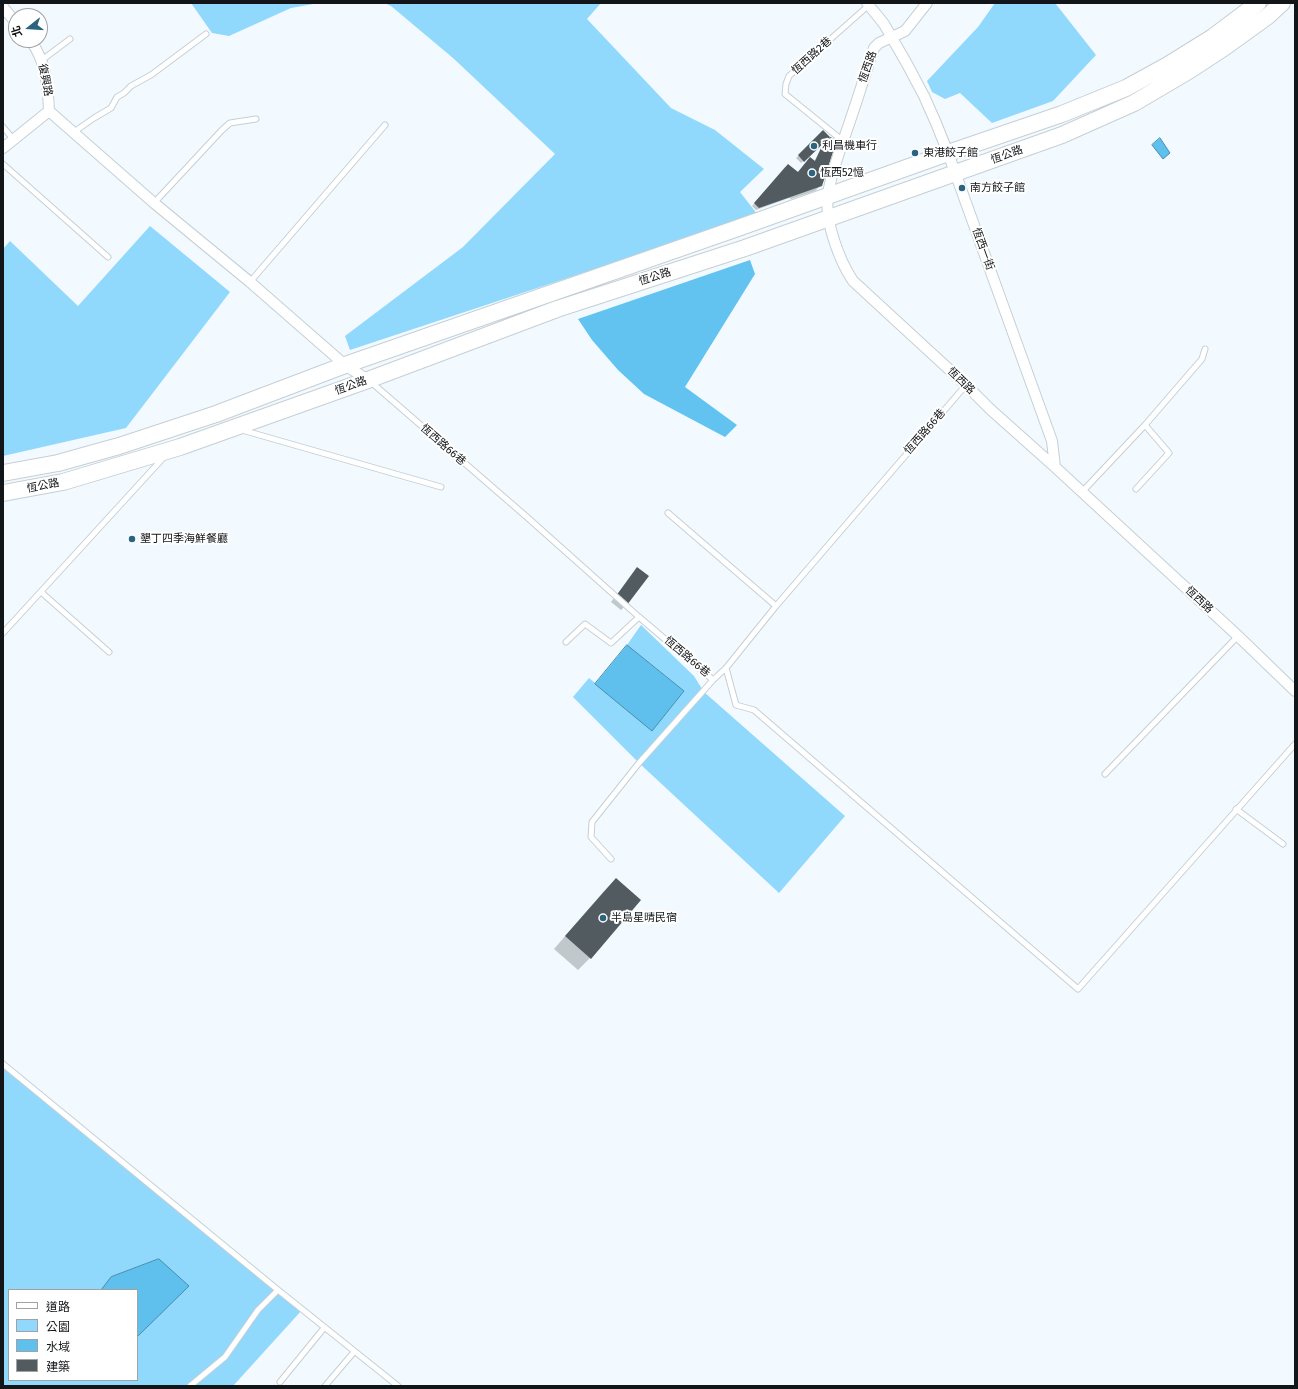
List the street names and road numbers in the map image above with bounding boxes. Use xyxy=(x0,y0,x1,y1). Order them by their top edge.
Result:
street label: 恆西路2巷 xyxy=(789,35,835,77)
street label: 恆西路 xyxy=(856,49,880,85)
street label: 復興路 xyxy=(35,63,55,97)
street label: 恆公路 xyxy=(989,143,1025,167)
street label: 恆西一街 xyxy=(969,226,997,272)
street label: 恆公路 xyxy=(637,266,673,288)
street label: 恆西路 xyxy=(945,365,977,397)
street label: 恆公路 xyxy=(333,374,369,398)
street label: 恆西路66巷 xyxy=(902,407,948,457)
street label: 恆西路66巷 xyxy=(418,422,468,468)
street label: 恆公路 xyxy=(26,476,60,496)
street label: 恆西路 xyxy=(1182,584,1216,616)
street label: 恆西路66巷 xyxy=(661,634,713,680)

